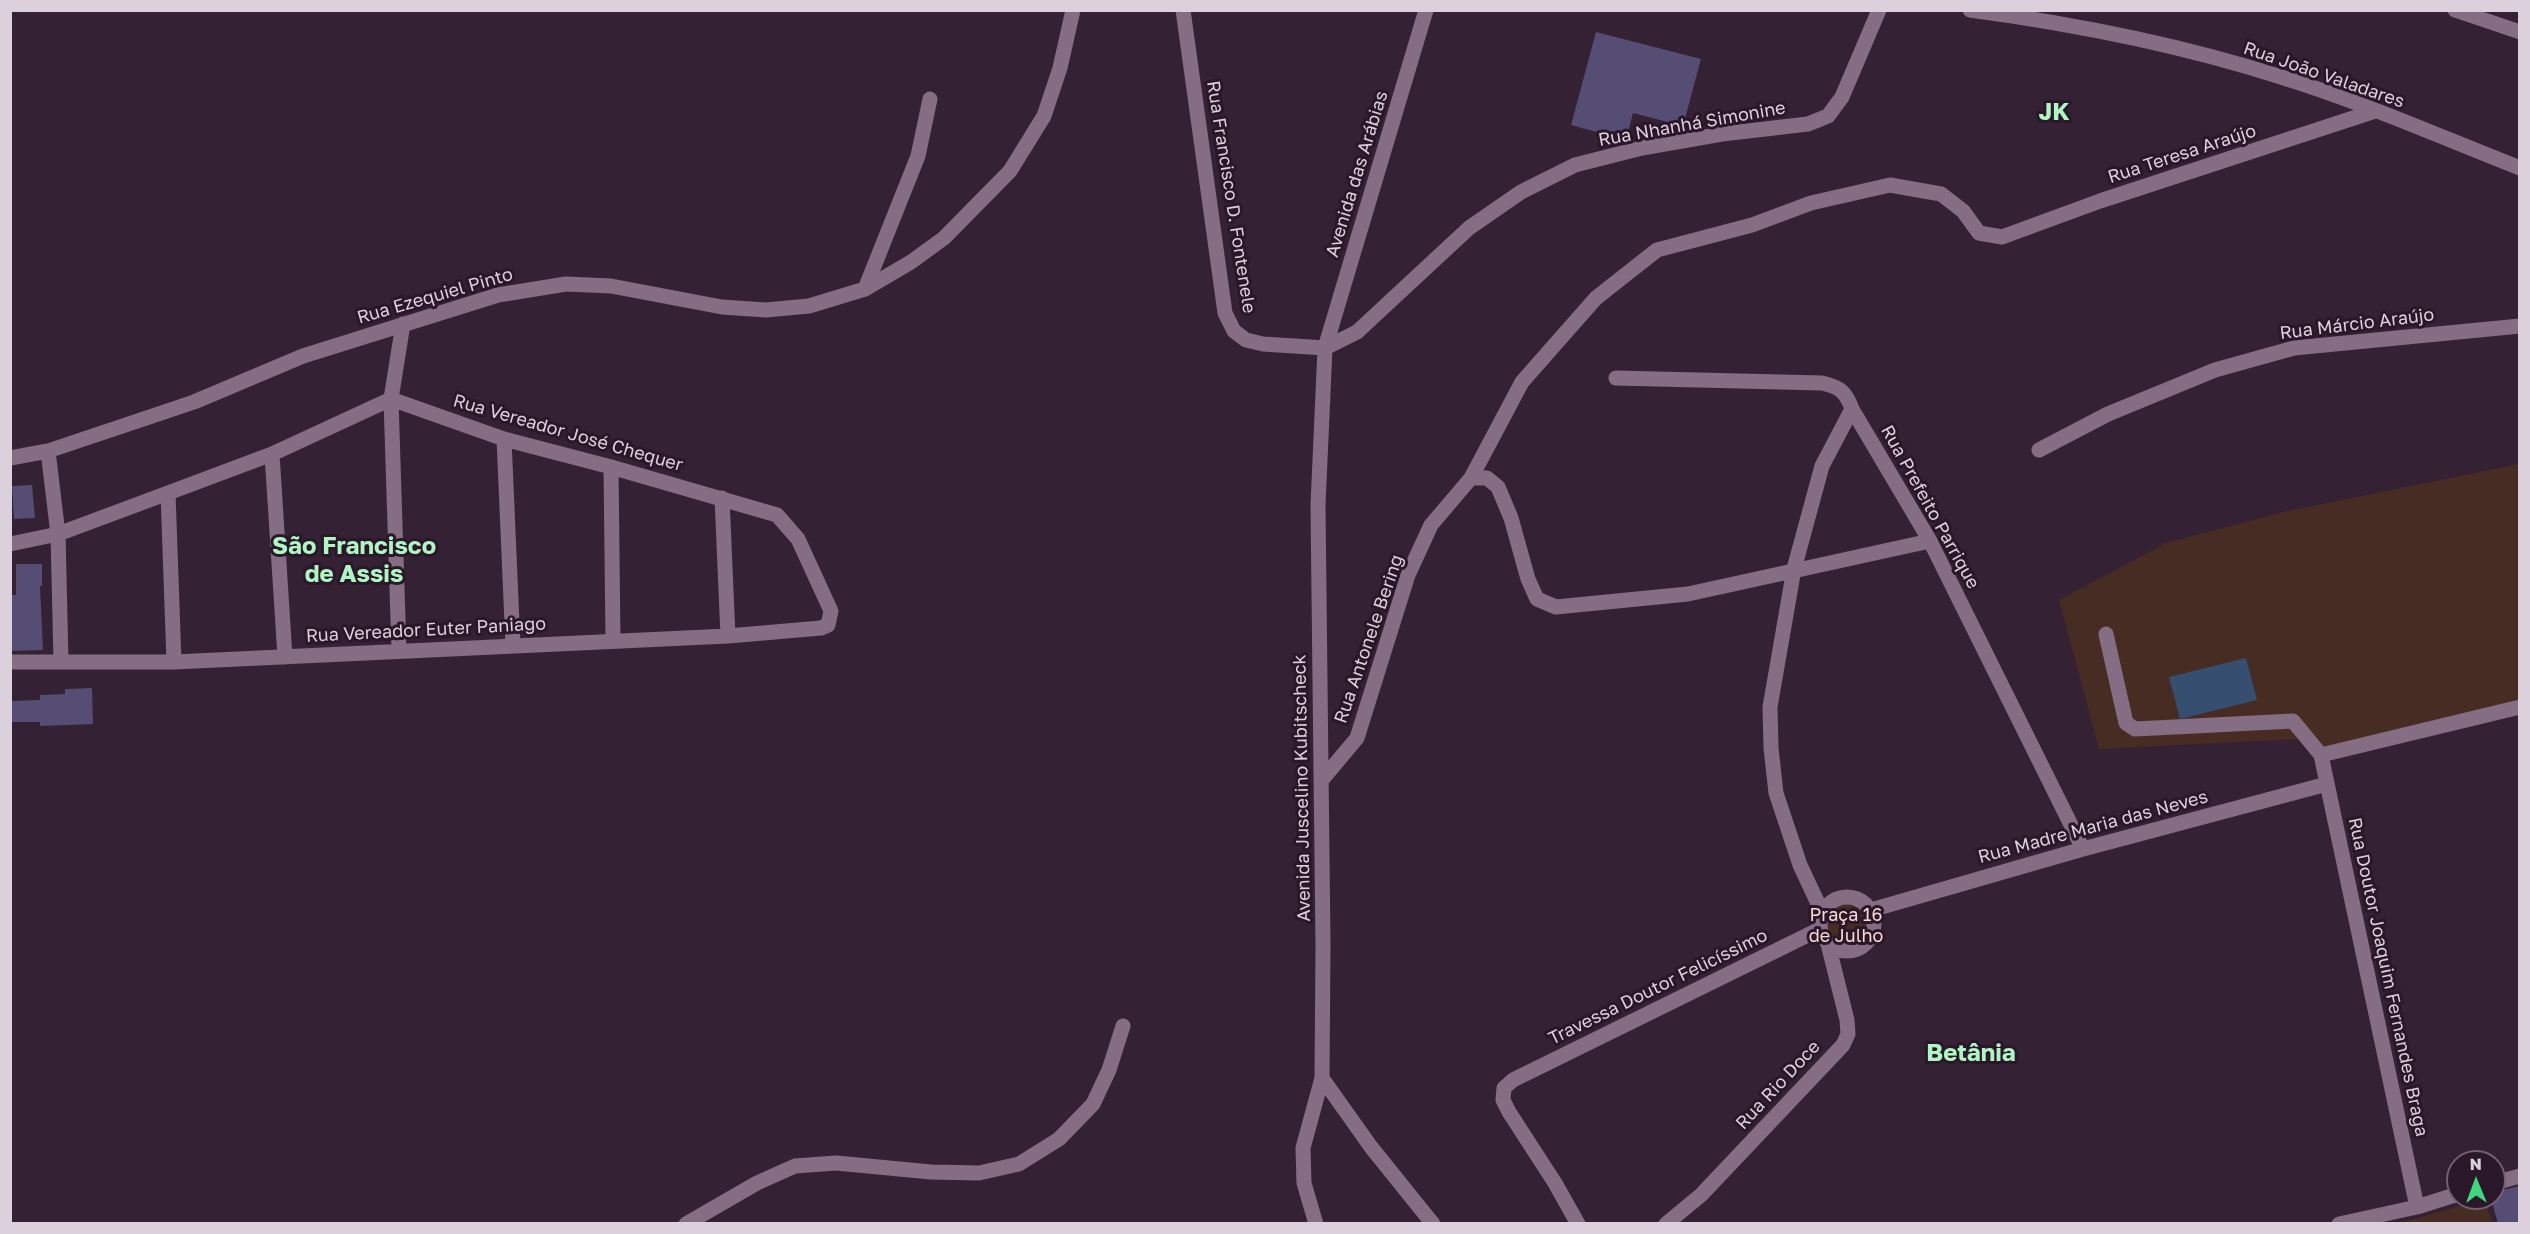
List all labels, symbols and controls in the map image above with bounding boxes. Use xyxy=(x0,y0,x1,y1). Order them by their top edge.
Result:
street label: Rua João Valadares xyxy=(2241,37,2407,113)
street label: Rua Francisco D. Fontenele xyxy=(1202,79,1260,315)
street label: Avenida das Arábias xyxy=(1321,88,1393,260)
street label: Rua Nhanhá Simonine xyxy=(1597,97,1787,151)
district label: JK xyxy=(2038,98,2070,126)
street label: Rua Teresa Araújo xyxy=(2105,120,2259,188)
street label: Rua Ezequiel Pinto xyxy=(355,263,515,329)
street label: Rua Márcio Araújo xyxy=(2279,304,2435,344)
street label: Rua Vereador José Chequer xyxy=(451,390,685,476)
street label: Rua Prefeito Parrique xyxy=(1876,422,1984,592)
district label: São Francisco de Assis xyxy=(272,532,436,588)
street label: Rua Antonele Bering xyxy=(1330,552,1408,726)
street label: Rua Vereador Euter Paniago xyxy=(305,613,547,647)
street label: Avenida Juscelino Kubitscheck xyxy=(1289,654,1315,922)
street label: Rua Madre Maria das Neves xyxy=(1976,786,2210,868)
street label: Rua Doutor Joaquim Fernandes Braga xyxy=(2344,816,2432,1138)
park label: Praça 16 de Julho xyxy=(1809,904,1883,946)
street label: Travessa Doutor Felicíssimo xyxy=(1545,925,1771,1049)
street label: Rua Rio Doce xyxy=(1731,1036,1825,1134)
district label: Betânia xyxy=(1926,1039,2016,1067)
north arrow xyxy=(2446,1150,2506,1210)
text: N xyxy=(2469,1154,2482,1174)

